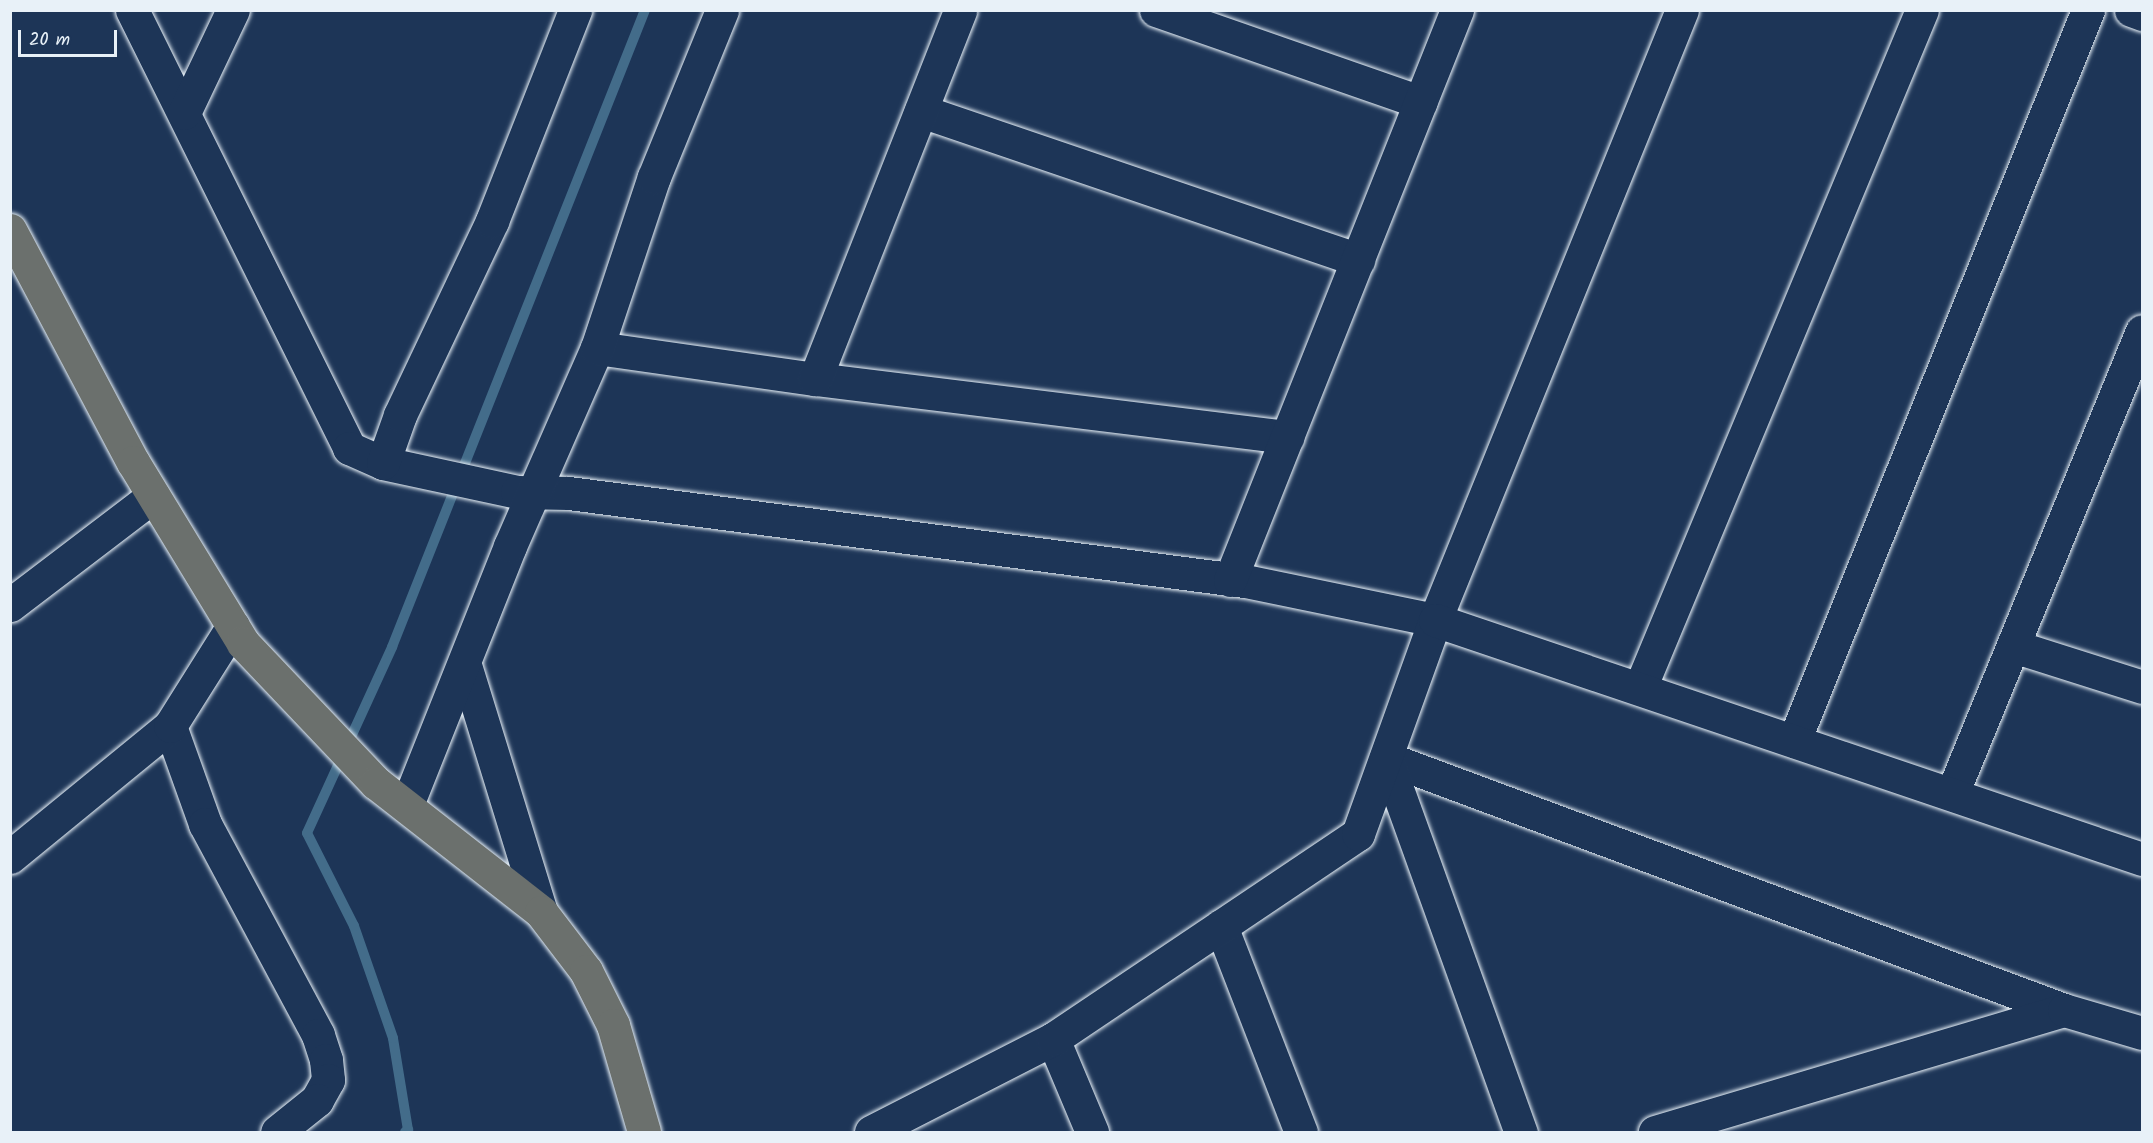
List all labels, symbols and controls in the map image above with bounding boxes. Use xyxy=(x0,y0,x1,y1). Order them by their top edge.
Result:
scale bar xyxy=(21,18,120,56)
text: 20 m xyxy=(29,26,70,55)

